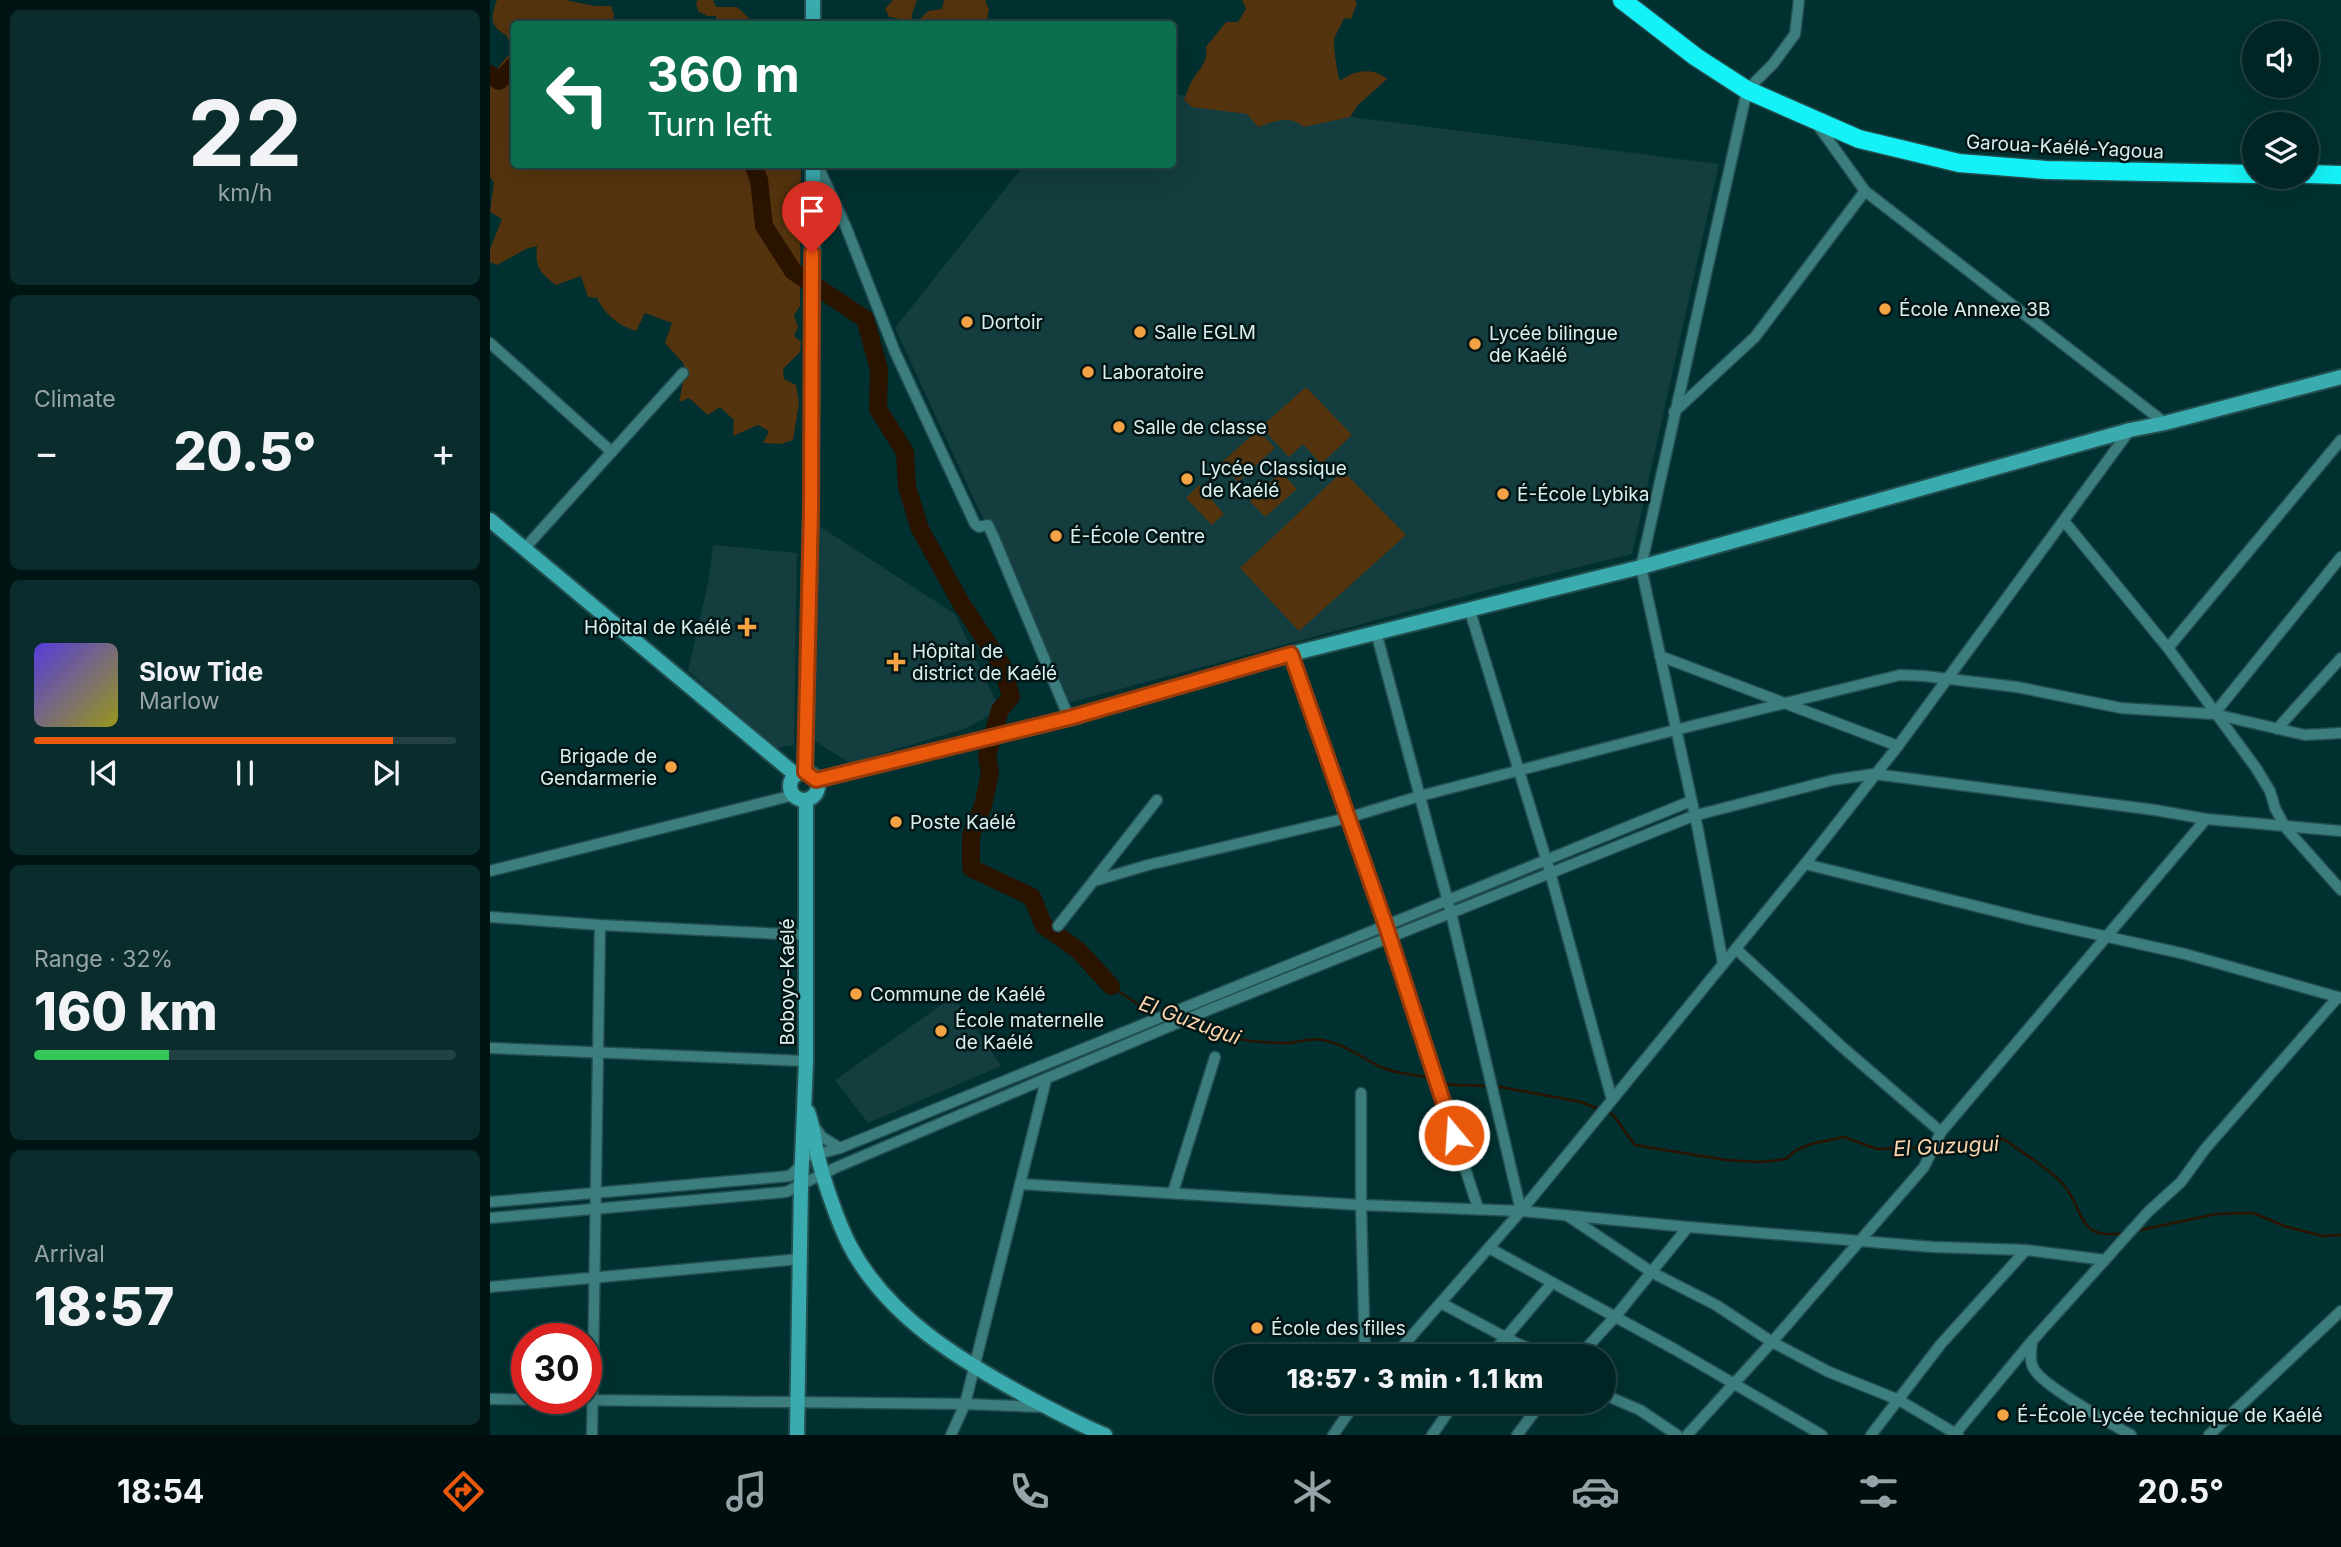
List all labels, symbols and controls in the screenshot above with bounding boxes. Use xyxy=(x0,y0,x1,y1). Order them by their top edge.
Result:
map controls xyxy=(2242,21,2319,189)
button: sound xyxy=(2242,21,2319,98)
text: 360 m xyxy=(647,45,800,104)
icon: left xyxy=(532,49,623,140)
text: 22 xyxy=(188,78,302,188)
text: Turn left xyxy=(647,105,772,144)
button: layers xyxy=(2242,112,2319,189)
street label: Garoua-Kaélé-Yagoua xyxy=(1965,130,2165,164)
text: km/h xyxy=(218,179,272,207)
pin xyxy=(782,181,842,253)
icon: arrive xyxy=(793,192,831,230)
place label: École Annexe 3B xyxy=(1899,297,2050,321)
marker: École Annexe 3B xyxy=(1877,301,1893,317)
place label: Dortoir xyxy=(981,311,1043,334)
marker: Dortoir xyxy=(959,314,975,330)
place label: Salle EGLM xyxy=(1154,321,1256,344)
place label: Lycée bilingue de Kaélé xyxy=(1489,322,1618,367)
marker: Salle EGLM xyxy=(1132,324,1148,340)
marker: Lycée bilingue de Kaélé xyxy=(1467,336,1483,352)
place label: Laboratoire xyxy=(1102,361,1204,384)
marker: Laboratoire xyxy=(1080,364,1096,380)
text: Climate xyxy=(34,385,116,413)
place label: Salle de classe xyxy=(1133,416,1267,439)
marker: Salle de classe xyxy=(1111,419,1127,435)
text: 20.5° xyxy=(173,420,317,483)
text: − xyxy=(34,429,59,475)
text: + xyxy=(431,429,456,475)
place label: Lycée Classique de Kaélé xyxy=(1201,457,1347,502)
marker: Lycée Classique de Kaélé xyxy=(1179,471,1195,487)
place label: É-École Lybika xyxy=(1517,482,1649,506)
marker: É-École Lybika xyxy=(1495,486,1511,502)
place label: É-École Centre xyxy=(1070,524,1205,548)
marker: É-École Centre xyxy=(1048,528,1064,544)
place label: Hôpital de Kaélé xyxy=(584,616,731,639)
marker: Hôpital de Kaélé xyxy=(737,617,757,637)
place label: Hôpital de district de Kaélé xyxy=(912,640,1057,685)
marker: Hôpital de district de Kaélé xyxy=(886,652,906,672)
text: Slow Tide xyxy=(139,656,263,687)
text: Marlow xyxy=(139,687,219,715)
place label: Brigade de Gendarmerie xyxy=(540,745,657,790)
icon: previous xyxy=(85,754,123,792)
icon: pause xyxy=(226,754,264,792)
icon: next xyxy=(367,754,405,792)
marker: Brigade de Gendarmerie xyxy=(663,759,679,775)
place label: Poste Kaélé xyxy=(910,811,1016,834)
marker: Poste Kaélé xyxy=(888,814,904,830)
street label: Boboyo-Kaélé xyxy=(776,918,799,1046)
text: Range · 32% xyxy=(34,945,173,973)
text: 160 km xyxy=(34,980,218,1043)
place label: Commune de Kaélé xyxy=(870,983,1046,1006)
marker: Commune de Kaélé xyxy=(848,986,864,1002)
water label: El Guzugui xyxy=(1136,990,1245,1050)
place label: École maternelle de Kaélé xyxy=(955,1008,1104,1054)
marker: École maternelle de Kaélé xyxy=(933,1023,949,1039)
position arrow xyxy=(1417,1098,1491,1172)
water label: El Guzugui xyxy=(1892,1131,2001,1161)
text: Arrival xyxy=(34,1240,105,1268)
text: 18:57 xyxy=(34,1275,174,1338)
place label: École des filles xyxy=(1271,1316,1406,1340)
marker: École des filles xyxy=(1249,1320,1265,1336)
speed limit sign: 30 xyxy=(511,1323,602,1414)
text: 18:57 · 3 min · 1.1 km xyxy=(1287,1363,1543,1394)
place label: É-École Lycée technique de Kaélé xyxy=(2017,1403,2323,1427)
marker: É-École Lycée technique de Kaélé xyxy=(1995,1407,2011,1423)
icon: directions xyxy=(439,1467,488,1516)
icon: music xyxy=(722,1467,771,1516)
icon: phone xyxy=(1005,1467,1054,1516)
icon: climate xyxy=(1288,1467,1337,1516)
icon: car xyxy=(1571,1467,1620,1516)
icon: filters xyxy=(1854,1467,1903,1516)
text: 18:54 xyxy=(117,1472,204,1511)
text: 20.5° xyxy=(2138,1472,2224,1511)

